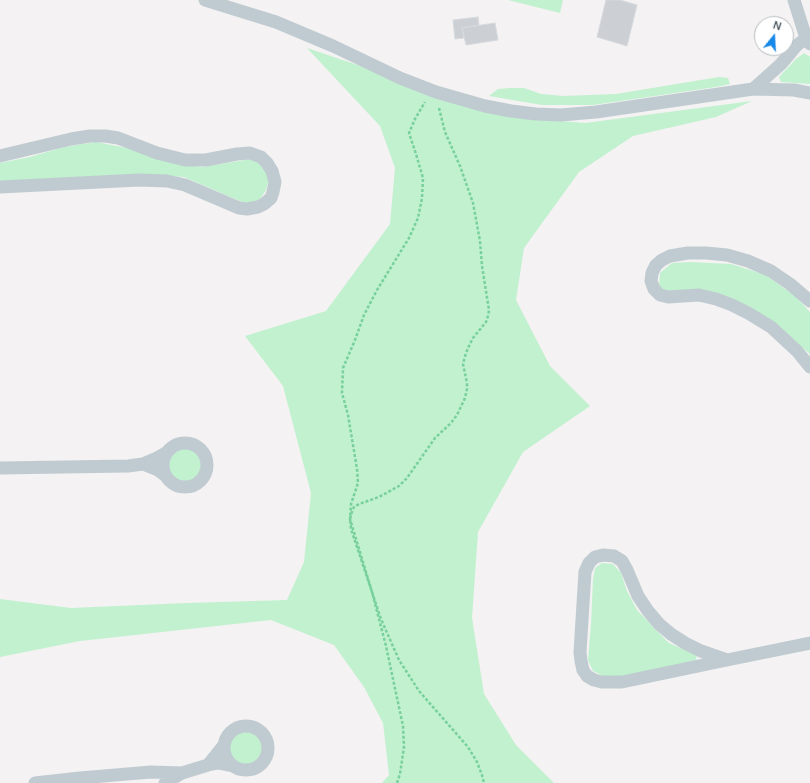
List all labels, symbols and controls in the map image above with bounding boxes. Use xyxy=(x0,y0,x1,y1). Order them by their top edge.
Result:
north arrow xyxy=(754,16,794,56)
text: N xyxy=(771,17,784,33)

